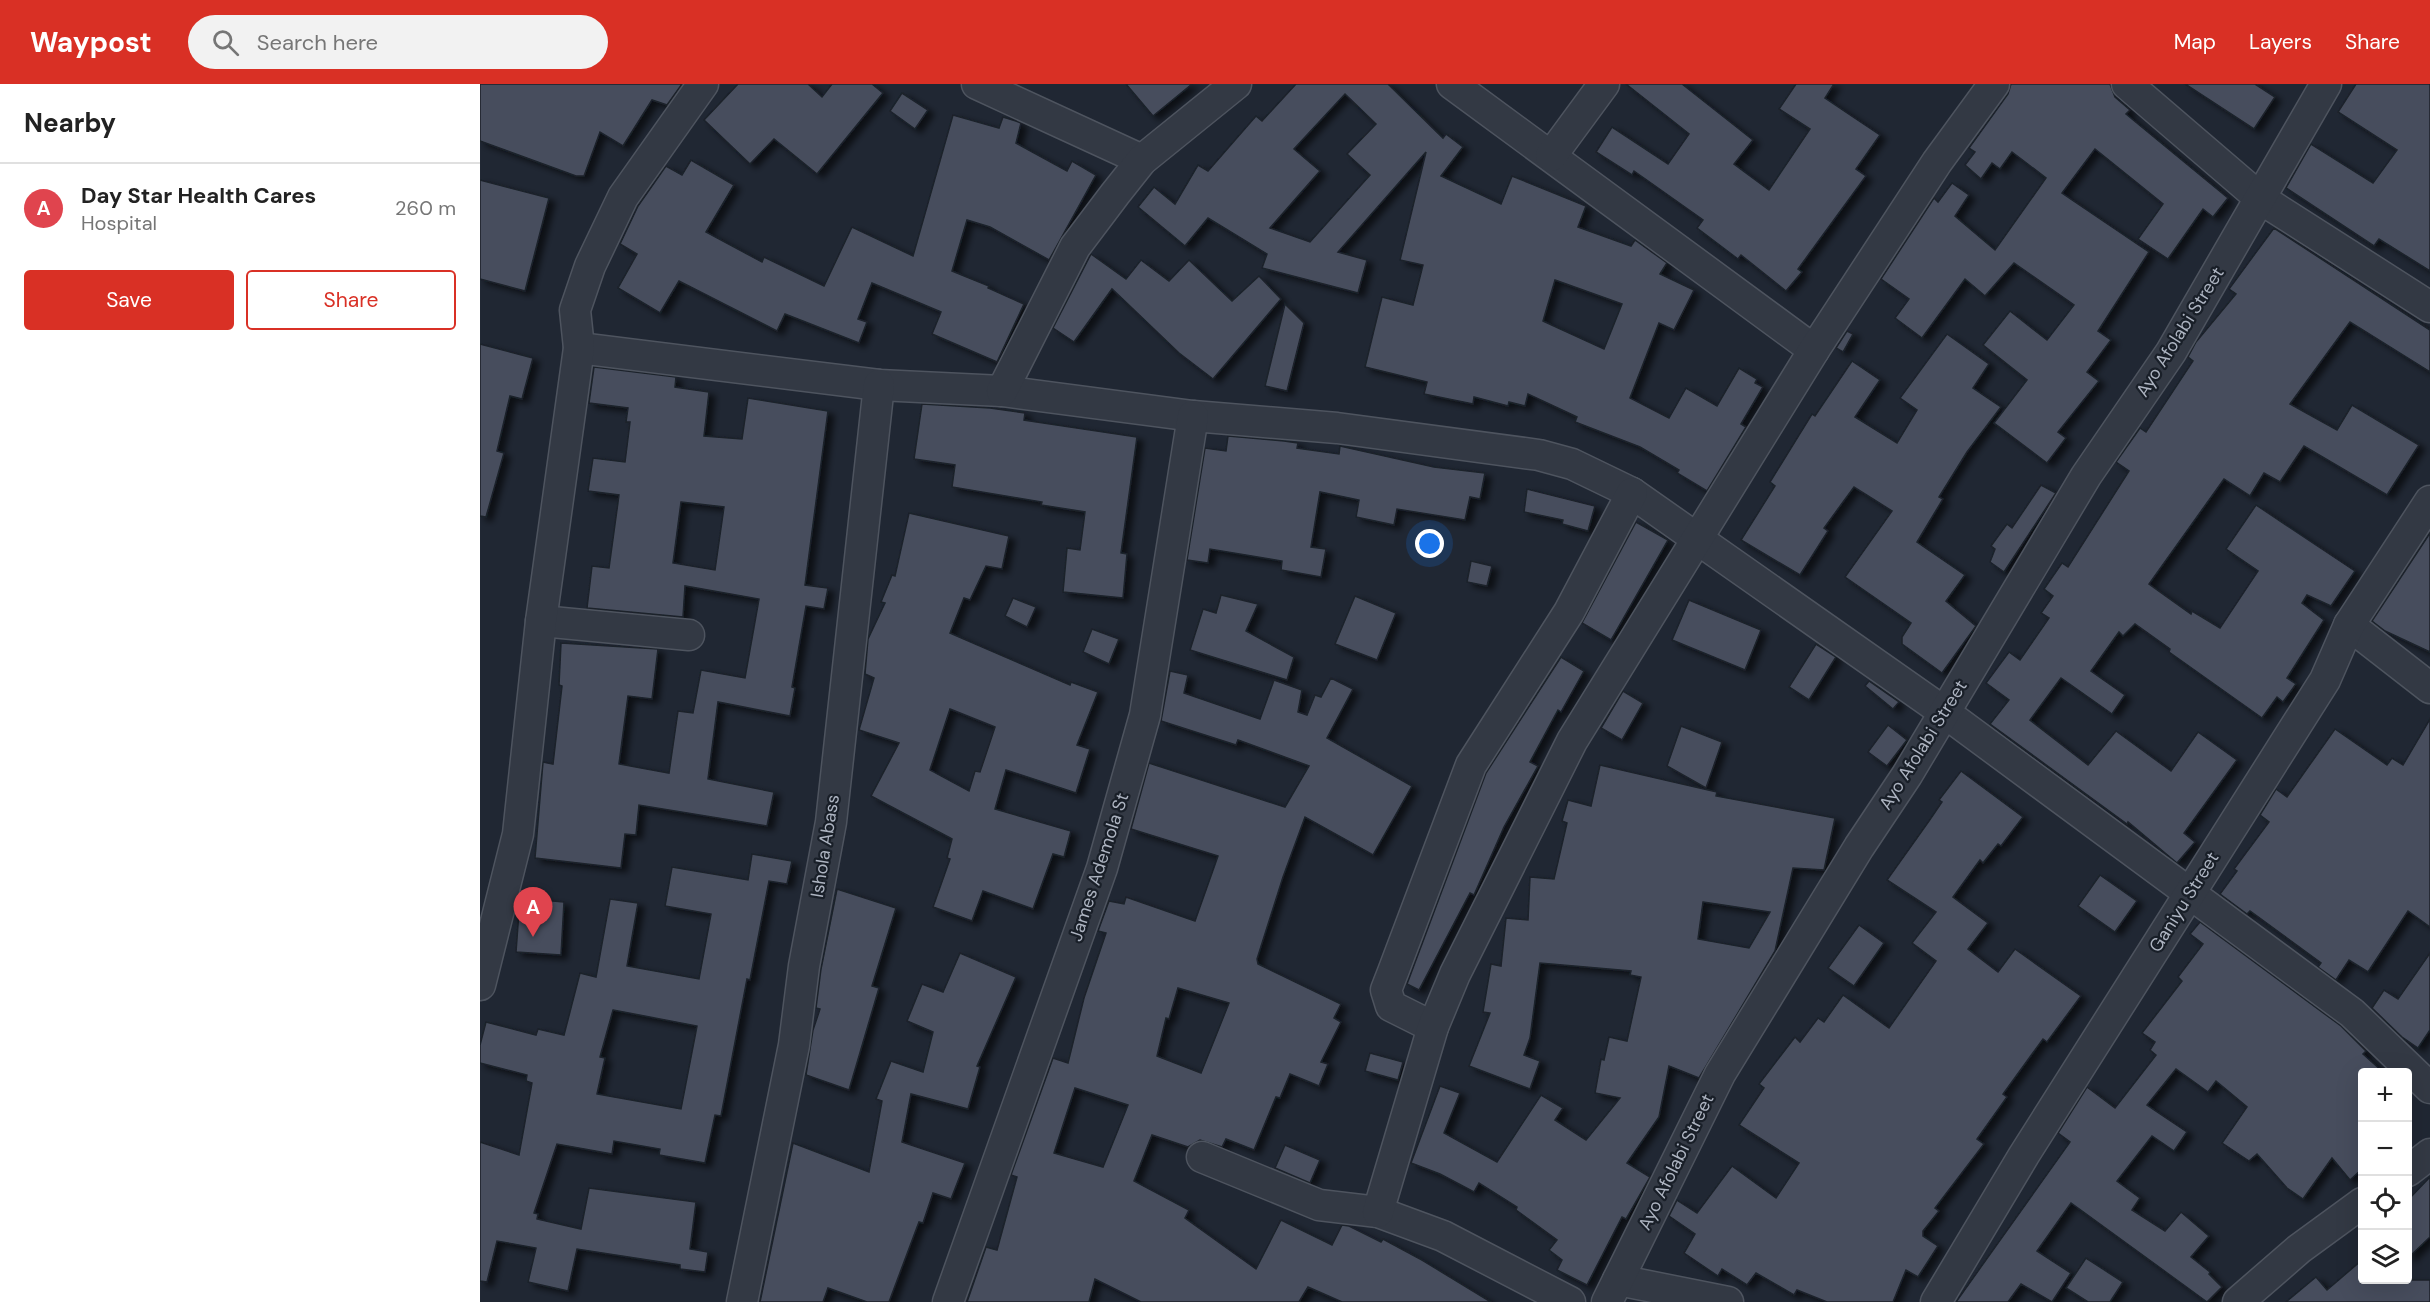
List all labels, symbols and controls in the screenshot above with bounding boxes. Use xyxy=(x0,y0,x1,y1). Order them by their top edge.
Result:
search box xyxy=(188,15,608,69)
text: Waypost xyxy=(30,24,152,61)
icon: search xyxy=(209,26,242,59)
text: Search here xyxy=(257,28,378,57)
text: Map xyxy=(2174,28,2216,56)
text: Layers xyxy=(2249,28,2312,56)
text: Share xyxy=(2345,28,2400,56)
text: Nearby xyxy=(24,106,116,140)
text: Day Star Health Cares xyxy=(81,181,316,210)
text: A xyxy=(36,195,51,221)
text: 260 m xyxy=(395,195,456,221)
text: Hospital xyxy=(81,210,157,236)
street label: Ayo Afolabi Street xyxy=(2130,263,2230,401)
button: Save xyxy=(24,270,234,330)
button: Share xyxy=(246,270,456,330)
your location xyxy=(1415,529,1444,558)
street label: Ayo Afolabi Street xyxy=(1873,676,1973,814)
street label: James Ademola St xyxy=(1064,790,1134,944)
street label: Ishola Abass xyxy=(805,793,845,899)
street label: Ganiyu Street xyxy=(2144,847,2224,957)
pin: A xyxy=(514,888,552,937)
map controls xyxy=(2358,1068,2412,1284)
button: + xyxy=(2358,1068,2412,1122)
street label: Ayo Afolabi Street xyxy=(1633,1090,1719,1234)
button: − xyxy=(2358,1122,2412,1176)
button: locate xyxy=(2358,1176,2412,1230)
button: layers xyxy=(2358,1230,2412,1284)

